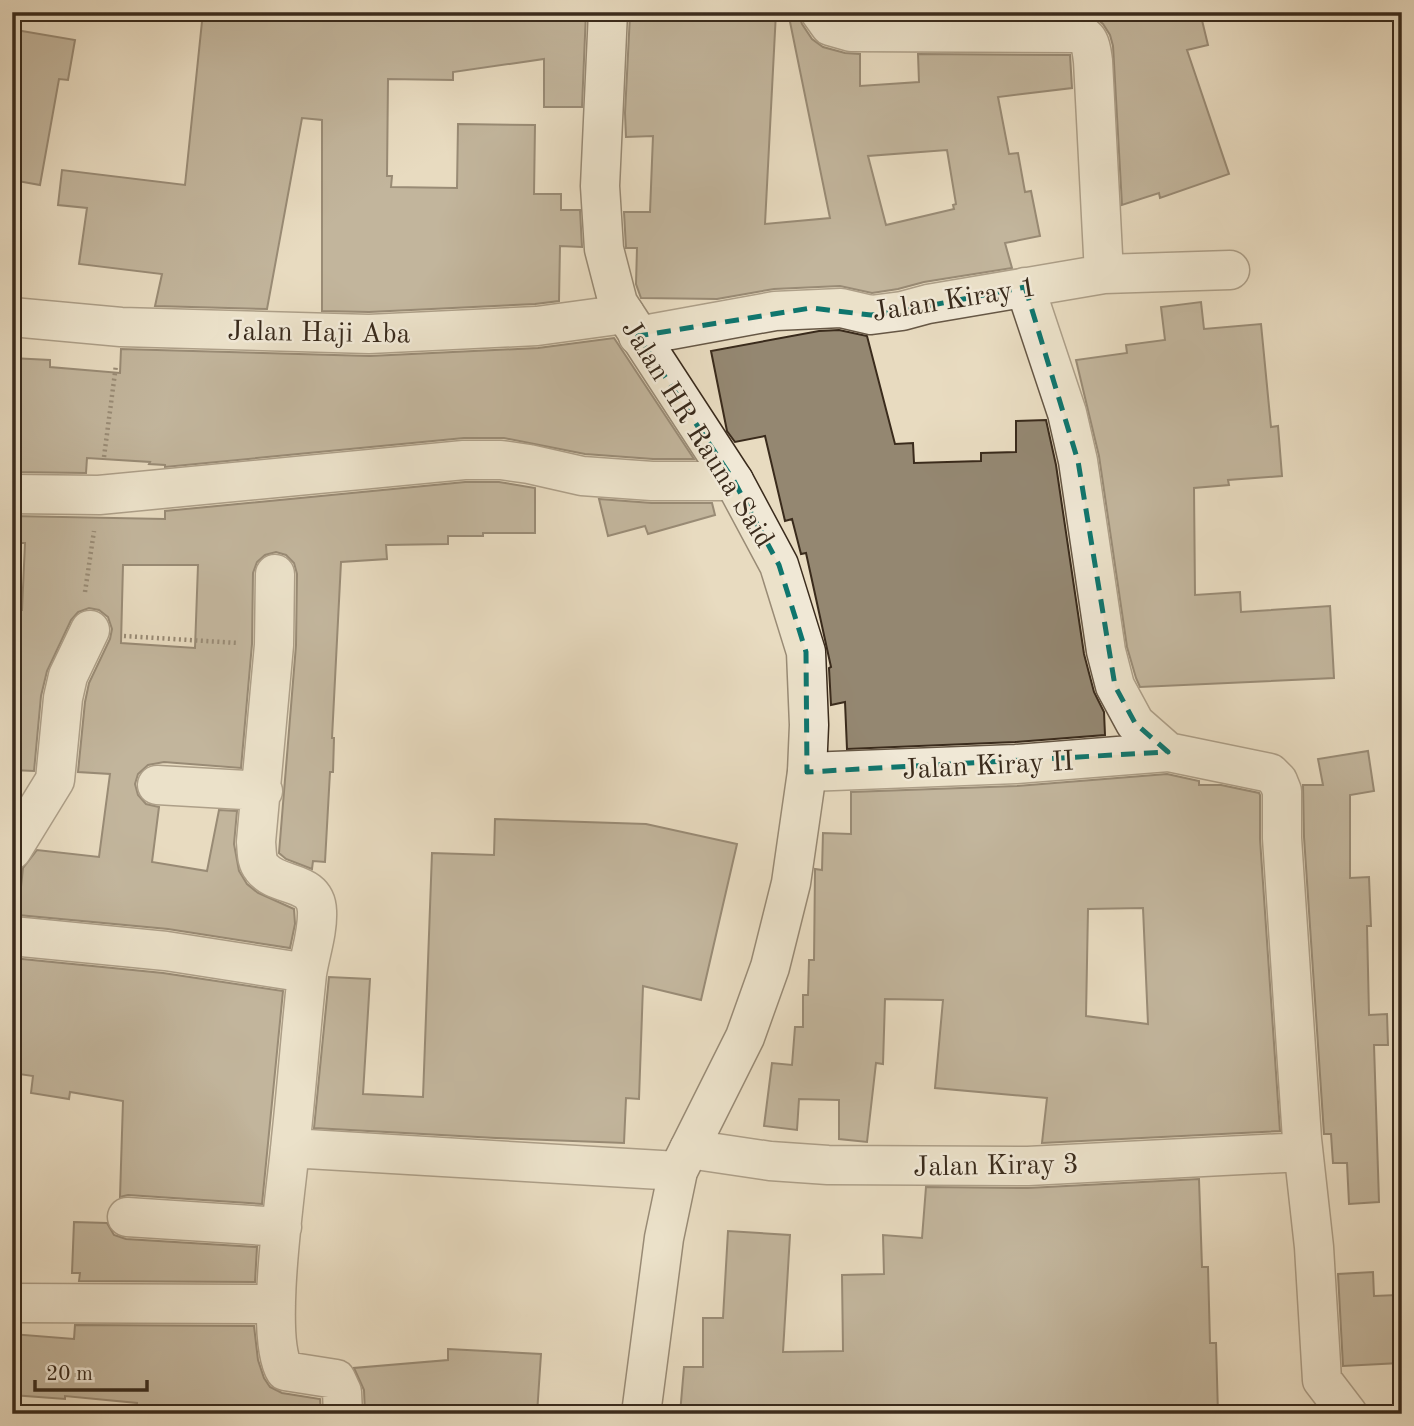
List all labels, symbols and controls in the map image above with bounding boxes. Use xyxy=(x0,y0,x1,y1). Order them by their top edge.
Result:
street label: Jalan Kiray 1 xyxy=(870,274,1039,328)
street label: Jalan HR Rauna Said xyxy=(615,316,778,553)
street label: Jalan Haji Aba xyxy=(227,318,411,350)
street label: Jalan Kiray II xyxy=(902,749,1075,785)
street label: Jalan Kiray 3 xyxy=(913,1152,1079,1182)
scale bar xyxy=(35,1349,147,1393)
text: 20 m xyxy=(46,1364,93,1385)

